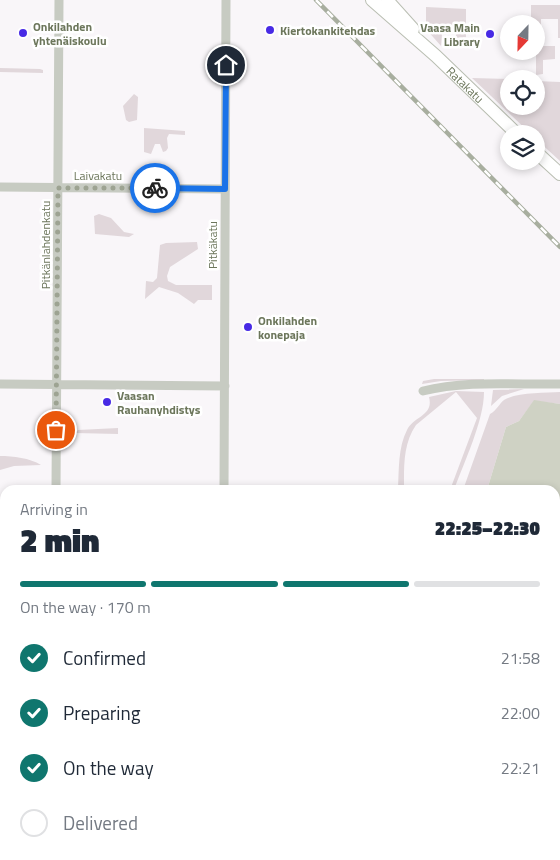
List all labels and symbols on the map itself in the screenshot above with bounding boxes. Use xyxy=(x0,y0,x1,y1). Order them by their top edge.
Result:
north arrow xyxy=(500,15,545,60)
place label: Onkilahden yhtenäiskoulu xyxy=(33,17,107,50)
place label: Vaasa Main Library xyxy=(420,18,480,51)
place label: Kiertokankitehdas xyxy=(280,21,376,40)
marker: Kiertokankitehdas xyxy=(264,24,276,36)
marker: Onkilahden yhtenäiskoulu xyxy=(17,27,29,39)
marker: Vaasa Main Library xyxy=(484,28,496,40)
pin xyxy=(205,44,247,86)
street label: Ratakatu xyxy=(442,62,489,107)
courier xyxy=(130,163,180,213)
street label: Laivakatu xyxy=(74,166,122,185)
street label: Pitkänlahdenkatu xyxy=(36,201,55,289)
street label: Pitkäkatu xyxy=(203,221,222,269)
place label: Onkilahden konepaja xyxy=(258,311,317,344)
marker: Onkilahden konepaja xyxy=(242,321,254,333)
place label: Vaasan Rauhanyhdistys xyxy=(117,386,201,419)
marker: Vaasan Rauhanyhdistys xyxy=(101,396,113,408)
pin xyxy=(35,409,77,451)

